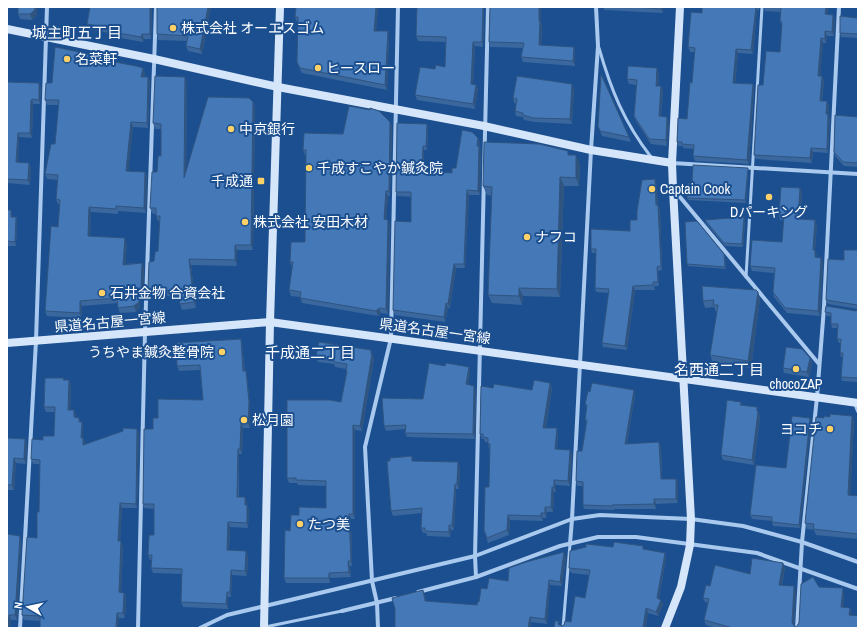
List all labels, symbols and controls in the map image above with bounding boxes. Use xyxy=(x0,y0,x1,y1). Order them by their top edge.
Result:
place label: 株式会社 オーエスゴム xyxy=(181,19,324,37)
district label: 城主町五丁目 xyxy=(32,22,122,43)
marker: 株式会社 オーエスゴム xyxy=(168,23,178,33)
place label: 名菜軒 xyxy=(75,50,117,68)
marker: 名菜軒 xyxy=(62,54,72,64)
place label: ヒースロー xyxy=(326,59,395,77)
marker: ヒースロー xyxy=(313,63,323,73)
place label: 中京銀行 xyxy=(239,120,295,138)
marker: 中京銀行 xyxy=(226,124,236,134)
place label: 千成すこやか鍼灸院 xyxy=(317,159,443,177)
marker: 千成すこやか鍼灸院 xyxy=(304,163,314,173)
place label: 千成通 xyxy=(211,172,253,190)
marker: 千成通 xyxy=(256,176,266,186)
place label: Captain Cook xyxy=(660,180,730,198)
marker: Captain Cook xyxy=(647,184,657,194)
marker: Dパーキング xyxy=(764,192,774,202)
place label: Dパーキング xyxy=(730,203,808,221)
place label: 株式会社 安田木材 xyxy=(253,213,368,231)
marker: 株式会社 安田木材 xyxy=(240,217,250,227)
place label: ナフコ xyxy=(535,228,577,246)
marker: ナフコ xyxy=(522,232,532,242)
place label: 石井金物 合資会社 xyxy=(110,284,225,302)
marker: 石井金物 合資会社 xyxy=(97,288,107,298)
street label: 県道名古屋一宮線 xyxy=(53,308,167,336)
street label: 県道名古屋一宮線 xyxy=(378,314,492,348)
district label: 千成通二丁目 xyxy=(265,342,355,363)
place label: うちやま鍼灸整骨院 xyxy=(88,343,214,361)
marker: うちやま鍼灸整骨院 xyxy=(217,347,227,357)
district label: 名西通二丁目 xyxy=(674,359,764,380)
marker: chocoZAP xyxy=(791,364,801,374)
place label: chocoZAP xyxy=(770,375,823,393)
place label: 松月園 xyxy=(252,411,294,429)
marker: 松月園 xyxy=(239,415,249,425)
place label: ヨコチ xyxy=(780,420,822,438)
marker: ヨコチ xyxy=(825,424,835,434)
place label: たつ美 xyxy=(308,515,350,533)
marker: たつ美 xyxy=(295,519,305,529)
north arrow xyxy=(8,587,48,627)
text: N xyxy=(11,601,26,610)

